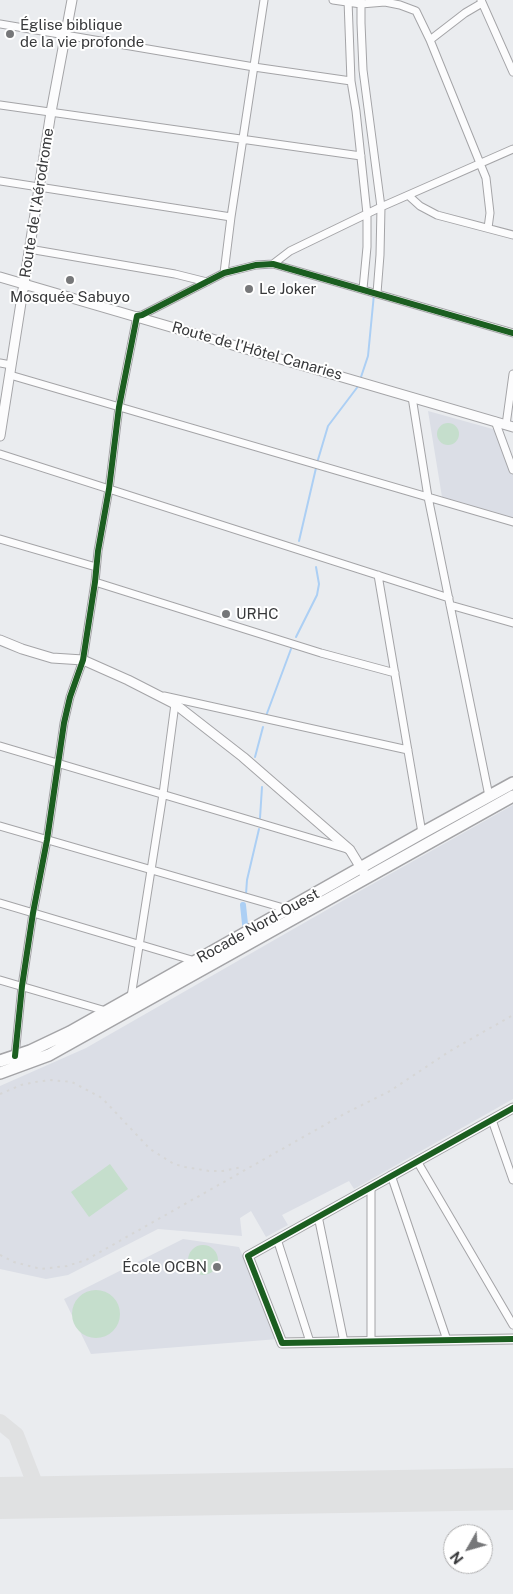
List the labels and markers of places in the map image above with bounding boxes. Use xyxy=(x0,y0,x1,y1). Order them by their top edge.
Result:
place label: Église biblique de la vie profonde xyxy=(20,16,144,51)
marker: Église biblique de la vie profonde xyxy=(4,28,16,40)
marker: Mosquée Sabuyo xyxy=(64,274,76,286)
place label: Le Joker xyxy=(259,280,316,298)
marker: Le Joker xyxy=(243,283,255,295)
place label: Mosquée Sabuyo xyxy=(10,288,130,306)
place label: URHC xyxy=(236,605,278,623)
marker: URHC xyxy=(220,608,232,620)
place label: École OCBN xyxy=(122,1258,207,1276)
marker: École OCBN xyxy=(211,1261,223,1273)

